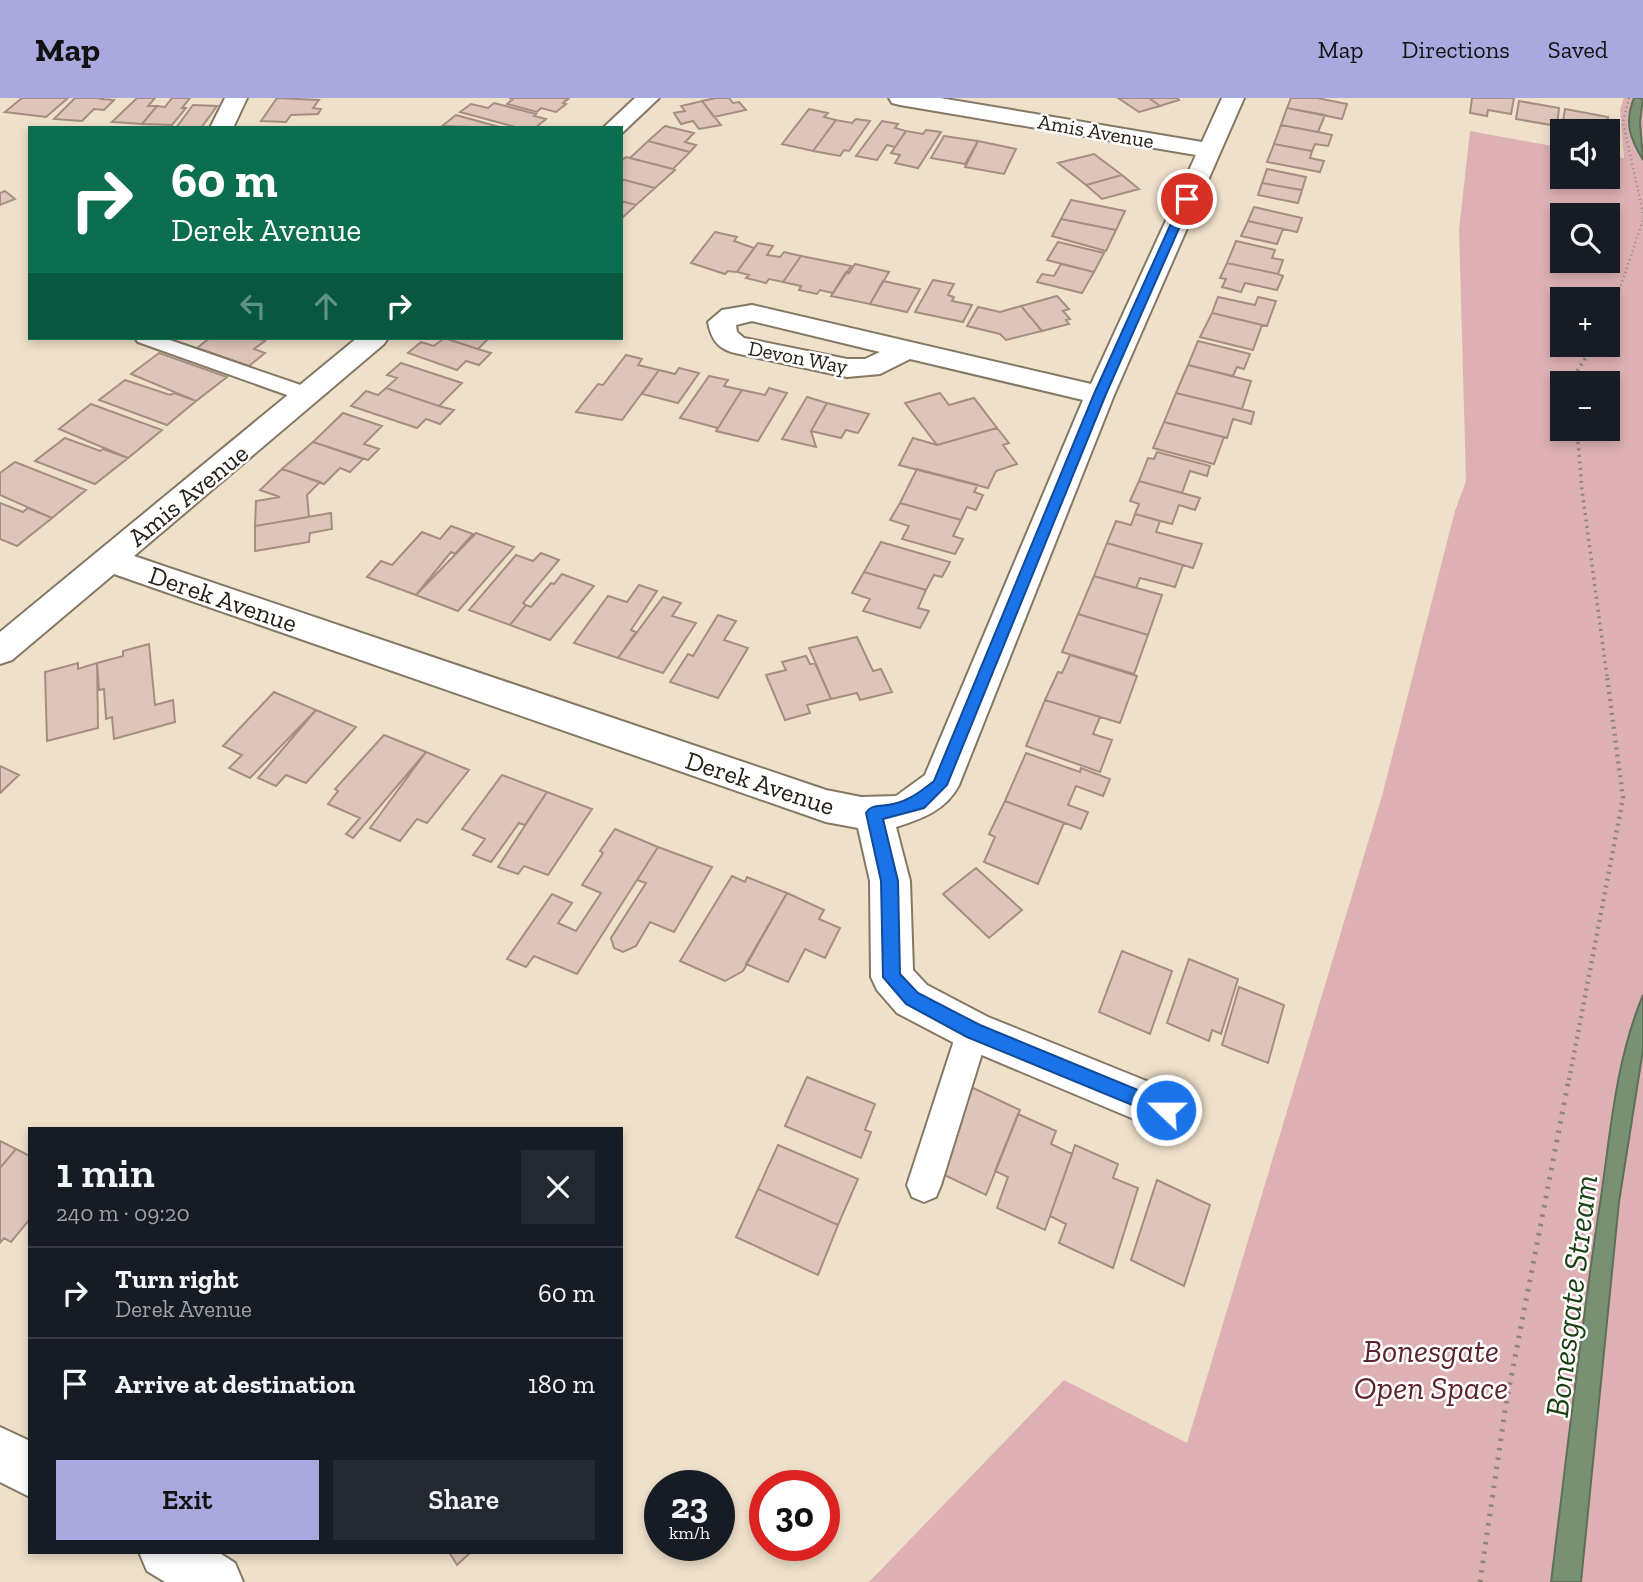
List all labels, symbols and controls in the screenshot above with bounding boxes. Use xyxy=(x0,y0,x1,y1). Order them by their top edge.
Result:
text: Map xyxy=(35,30,100,69)
text: Map xyxy=(1318,35,1364,64)
text: Directions xyxy=(1402,35,1510,64)
text: Saved xyxy=(1548,35,1608,64)
street label: Amis Avenue xyxy=(1036,108,1156,154)
map controls xyxy=(1550,119,1620,441)
button: sound xyxy=(1550,119,1620,189)
text: 60 m xyxy=(171,151,278,210)
icon: right xyxy=(56,154,147,245)
pin xyxy=(1157,169,1217,229)
icon: arrive xyxy=(1168,180,1206,218)
button: search xyxy=(1550,203,1620,273)
text: Derek Avenue xyxy=(171,211,361,249)
icon: left xyxy=(234,287,272,325)
icon: ahead xyxy=(307,287,345,325)
icon: right xyxy=(380,287,418,325)
button: + xyxy=(1550,287,1620,357)
street label: Devon Way xyxy=(746,335,850,379)
button: − xyxy=(1550,371,1620,441)
street label: Amis Avenue xyxy=(121,437,255,553)
street label: Derek Avenue xyxy=(145,559,301,639)
street label: Derek Avenue xyxy=(681,744,839,822)
position arrow xyxy=(1129,1073,1203,1147)
text: 1 min xyxy=(56,1147,155,1198)
button: close xyxy=(521,1150,595,1224)
water label: Bonesgate Stream xyxy=(1537,1172,1605,1420)
text: 240 m · 09:20 xyxy=(56,1199,190,1227)
text: Turn right xyxy=(115,1263,238,1295)
icon: right xyxy=(56,1274,94,1312)
text: 60 m xyxy=(538,1277,595,1309)
text: Derek Avenue xyxy=(115,1295,252,1323)
park label: Bonesgate Open Space xyxy=(1354,1332,1508,1407)
icon: arrive xyxy=(56,1365,94,1403)
text: Arrive at destination xyxy=(115,1368,355,1400)
text: 180 m xyxy=(528,1368,595,1400)
button: Exit xyxy=(56,1460,319,1540)
button: Share xyxy=(333,1460,595,1540)
speed limit sign: 30 xyxy=(749,1470,840,1561)
text: 23 xyxy=(671,1485,708,1527)
text: km/h xyxy=(669,1522,710,1544)

